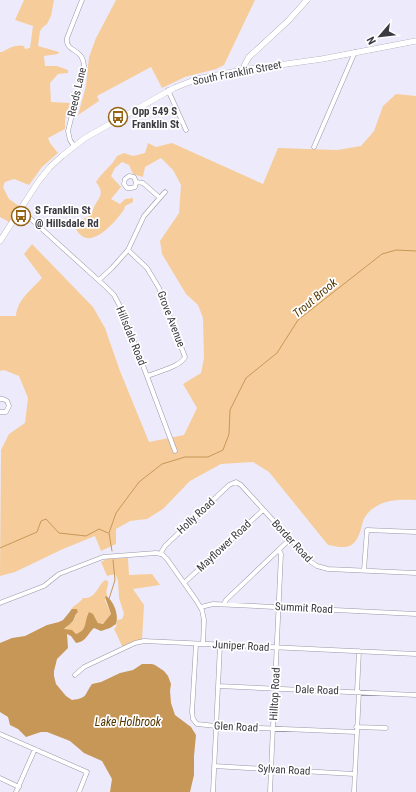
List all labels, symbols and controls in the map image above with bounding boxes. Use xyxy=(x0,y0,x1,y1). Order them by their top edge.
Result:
north arrow xyxy=(360,16,400,56)
text: N xyxy=(364,34,379,46)
street label: South Franklin Street xyxy=(192,58,282,88)
street label: Reeds Lane xyxy=(65,66,89,118)
place label: Opp 549 S Franklin St xyxy=(132,105,180,131)
bus stop icon: Opp 549 S Franklin St xyxy=(107,106,129,128)
place label: S Franklin St @ Hillsdale Rd xyxy=(35,204,99,230)
bus stop icon: S Franklin St @ Hillsdale Rd xyxy=(10,205,32,227)
water label: Trout Brook xyxy=(290,275,341,321)
street label: Grove Avenue xyxy=(154,289,188,349)
street label: Hillsdale Road xyxy=(113,305,149,367)
street label: Holly Road xyxy=(175,495,217,537)
street label: Border Road xyxy=(269,517,315,565)
street label: Mayflower Road xyxy=(194,518,254,574)
street label: Summit Road xyxy=(275,600,333,616)
street label: Juniper Road xyxy=(212,638,270,654)
street label: Hilltop Road xyxy=(267,667,283,721)
street label: Dale Road xyxy=(295,683,339,697)
water label: Lake Holbrook xyxy=(95,715,162,729)
street label: Glen Road xyxy=(214,719,258,735)
street label: Sylvan Road xyxy=(257,762,311,778)

